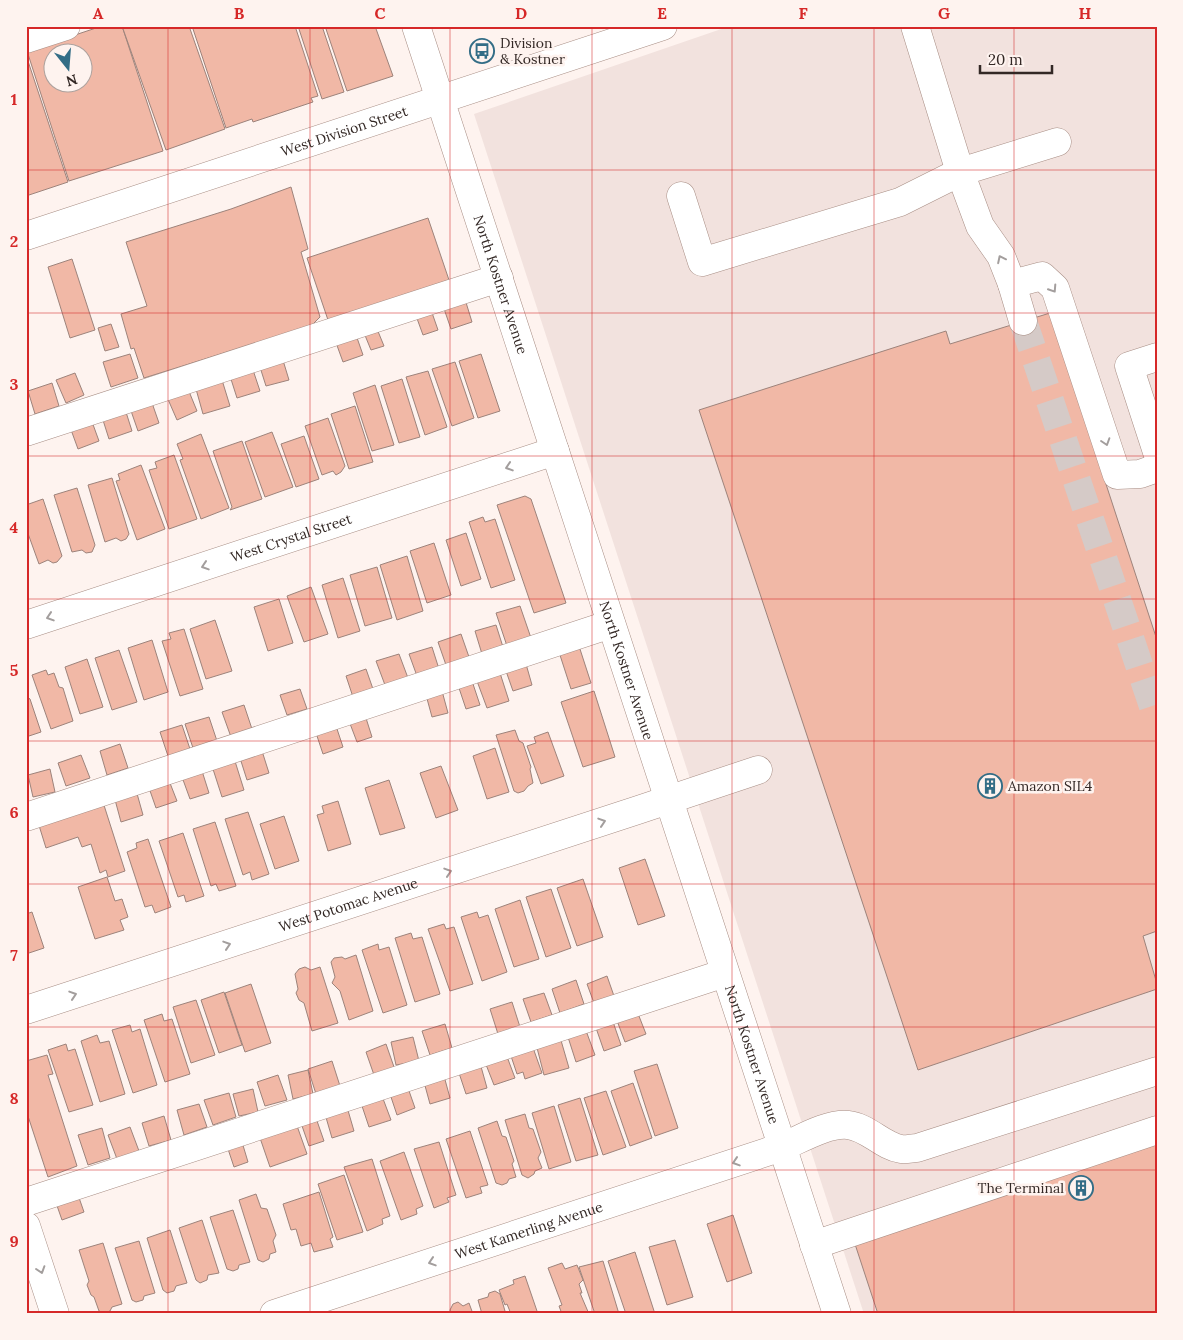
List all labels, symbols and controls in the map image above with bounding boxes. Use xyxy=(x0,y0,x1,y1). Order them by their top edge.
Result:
text: A xyxy=(93,3,104,23)
text: B xyxy=(234,3,245,23)
text: C xyxy=(374,3,386,23)
text: D xyxy=(515,3,527,23)
text: E xyxy=(657,3,667,23)
text: F xyxy=(798,3,808,23)
text: G xyxy=(938,3,950,23)
text: H xyxy=(1079,3,1092,23)
place label: Division & Kostner xyxy=(500,34,565,68)
bus stop icon: Division & Kostner xyxy=(469,38,495,64)
north arrow xyxy=(42,42,92,92)
scale bar xyxy=(980,42,1053,74)
text: 20 m xyxy=(988,50,1023,69)
text: N xyxy=(64,70,80,91)
text: 1 xyxy=(11,89,17,109)
street label: West Division Street xyxy=(278,102,410,160)
street label: North Kostner Avenue xyxy=(469,213,532,357)
text: 2 xyxy=(10,231,18,251)
one-way arrow xyxy=(997,255,1007,264)
one-way arrow xyxy=(1047,283,1056,293)
text: 3 xyxy=(10,374,19,394)
one-way arrow xyxy=(1101,437,1111,446)
one-way arrow xyxy=(505,461,514,471)
street label: West Crystal Street xyxy=(228,509,354,566)
text: 4 xyxy=(10,517,19,537)
one-way arrow xyxy=(201,560,209,570)
street label: North Kostner Avenue xyxy=(596,599,658,743)
one-way arrow xyxy=(47,611,55,621)
text: 5 xyxy=(10,660,19,680)
building icon: Amazon SIL4 xyxy=(977,773,1003,799)
place label: Amazon SIL4 xyxy=(1007,777,1093,795)
text: 6 xyxy=(9,802,19,822)
one-way arrow xyxy=(598,818,606,828)
one-way arrow xyxy=(443,868,452,878)
street label: West Potomac Avenue xyxy=(276,873,420,936)
one-way arrow xyxy=(222,940,231,950)
text: 7 xyxy=(10,945,18,965)
street label: North Kostner Avenue xyxy=(721,983,783,1127)
one-way arrow xyxy=(68,991,76,1001)
text: 8 xyxy=(9,1088,19,1108)
one-way arrow xyxy=(732,1157,741,1167)
building icon: The Terminal xyxy=(1068,1175,1094,1201)
place label: The Terminal xyxy=(977,1179,1064,1197)
street label: West Kamerling Avenue xyxy=(452,1197,605,1263)
text: 9 xyxy=(9,1231,19,1251)
one-way arrow xyxy=(428,1256,436,1266)
one-way arrow xyxy=(35,1265,45,1274)

